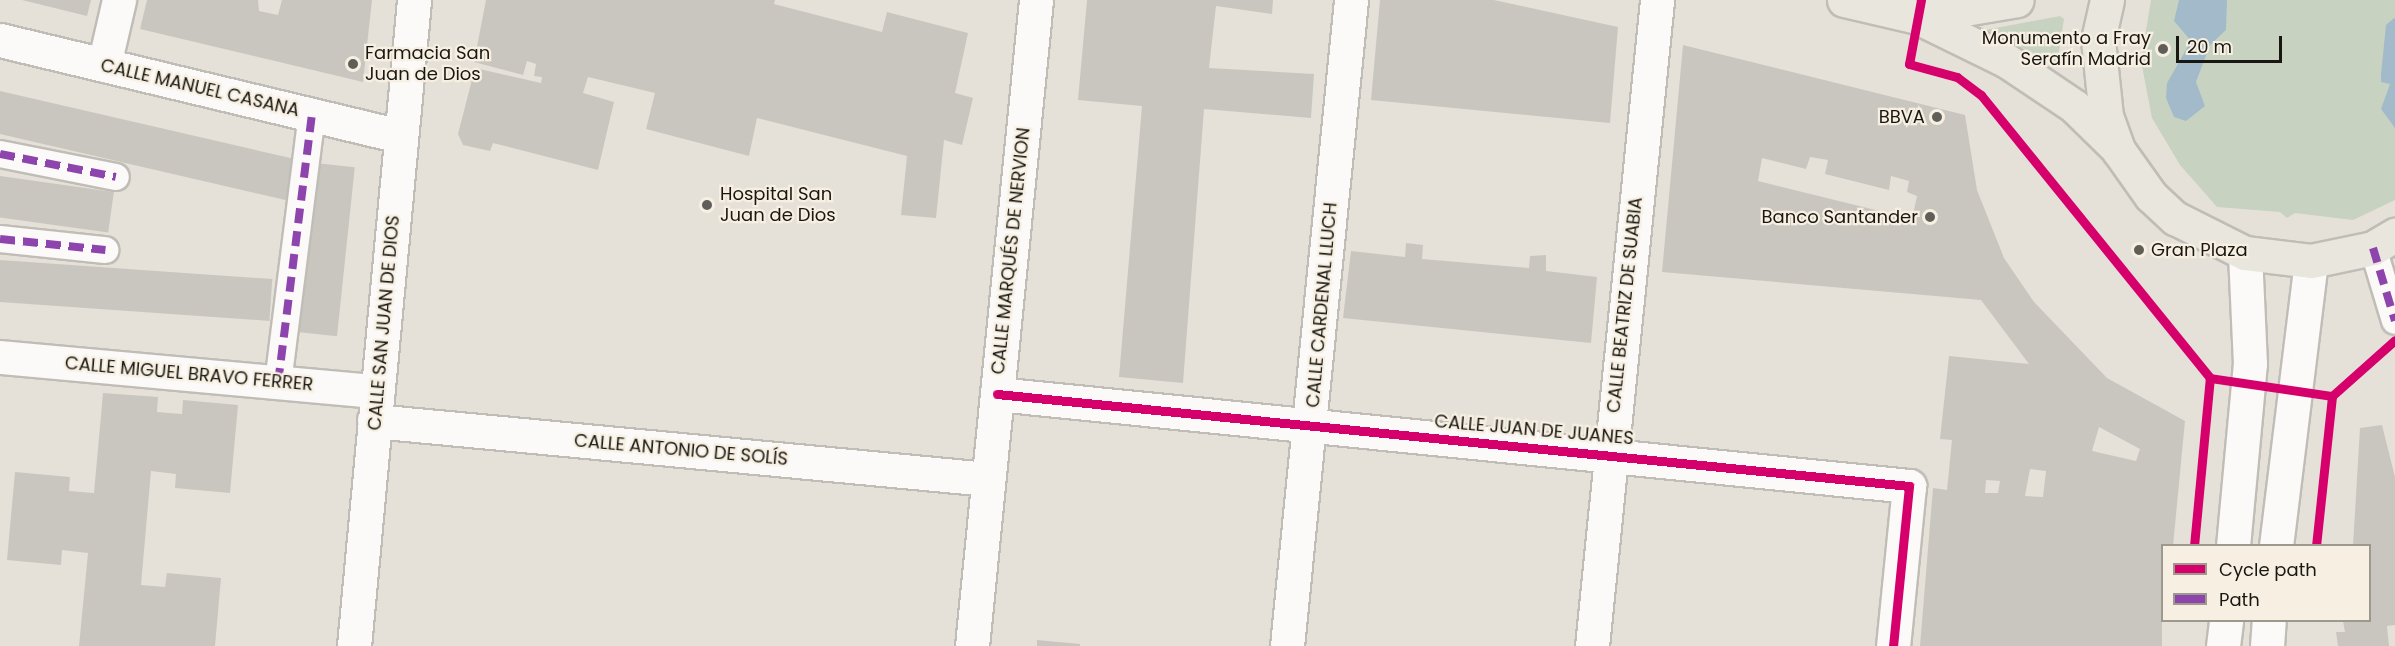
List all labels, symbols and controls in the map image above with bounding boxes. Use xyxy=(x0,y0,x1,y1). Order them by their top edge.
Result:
scale bar xyxy=(2179,24,2286,62)
place label: Monumento a Fray Serafín Madrid xyxy=(1982,28,2151,70)
text: 20 m xyxy=(2187,34,2232,59)
marker: Monumento a Fray Serafín Madrid xyxy=(2156,42,2170,56)
place label: Farmacia San Juan de Dios xyxy=(365,43,490,86)
street label: CALLE MANUEL CASANA xyxy=(98,55,302,121)
marker: Farmacia San Juan de Dios xyxy=(346,57,360,71)
place label: BBVA xyxy=(1879,106,1925,128)
marker: BBVA xyxy=(1930,110,1944,124)
street label: CALLE MARQUÉS DE NERVION xyxy=(987,126,1035,376)
place label: Hospital San Juan de Dios xyxy=(720,184,836,226)
marker: Hospital San Juan de Dios xyxy=(698,196,716,214)
street label: CALLE BEATRIZ DE SUABIA xyxy=(1603,196,1647,414)
street label: CALLE CARDENAL LLUCH xyxy=(1302,201,1342,409)
place label: Banco Santander xyxy=(1761,206,1918,228)
marker: Banco Santander xyxy=(1923,210,1937,224)
street label: CALLE SAN JUAN DE DIOS xyxy=(364,215,404,431)
place label: Gran Plaza xyxy=(2151,239,2248,261)
marker: Gran Plaza xyxy=(2132,243,2146,257)
street label: CALLE MIGUEL BRAVO FERRER xyxy=(64,352,314,396)
street label: CALLE JUAN DE JUANES xyxy=(1433,411,1635,449)
street label: CALLE ANTONIO DE SOLÍS xyxy=(573,430,789,470)
legend xyxy=(2161,544,2371,622)
text: Cycle path xyxy=(2219,557,2317,582)
text: Path xyxy=(2219,587,2260,612)

